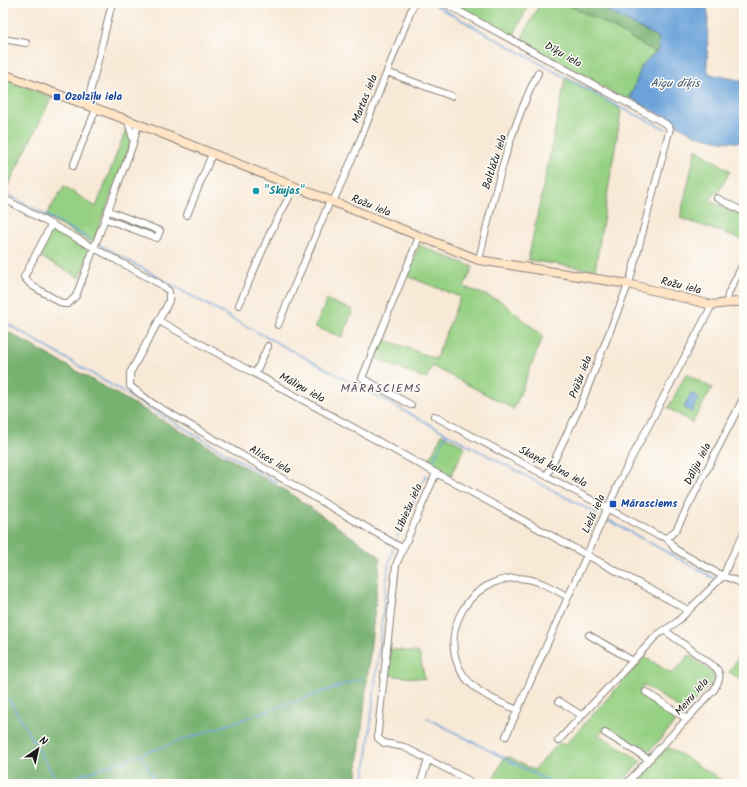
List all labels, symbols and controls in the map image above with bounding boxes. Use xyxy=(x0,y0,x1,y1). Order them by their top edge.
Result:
street label: Dīķu iela xyxy=(541,37,585,73)
street label: Martas iela xyxy=(347,72,383,126)
water label: Aigu dīķis xyxy=(650,74,701,93)
place label: Ozolzīļu iela xyxy=(65,88,122,106)
marker: Ozolzīļu iela xyxy=(52,92,62,102)
street label: Baltlāču iela xyxy=(478,132,512,192)
place label: "Skujas" xyxy=(264,182,305,200)
marker: "Skujas" xyxy=(251,186,261,196)
street label: Rožu iela xyxy=(348,190,394,222)
street label: Rožu iela xyxy=(659,272,703,300)
street label: Prūšu iela xyxy=(565,353,597,401)
street label: Māliņu iela xyxy=(276,368,328,408)
district label: MĀRASCIEMS xyxy=(340,379,422,398)
street label: Dāliju iela xyxy=(680,440,716,488)
street label: Alises iela xyxy=(246,441,294,479)
street label: Skaņā kalna iela xyxy=(515,441,591,493)
street label: Lībiešu iela xyxy=(390,481,428,535)
street label: Lielā iela xyxy=(577,491,611,537)
place label: Mārasciems xyxy=(621,495,678,513)
marker: Mārasciems xyxy=(608,499,618,509)
street label: Meiru iela xyxy=(670,674,714,720)
north arrow xyxy=(18,729,58,769)
text: N xyxy=(35,732,51,751)

